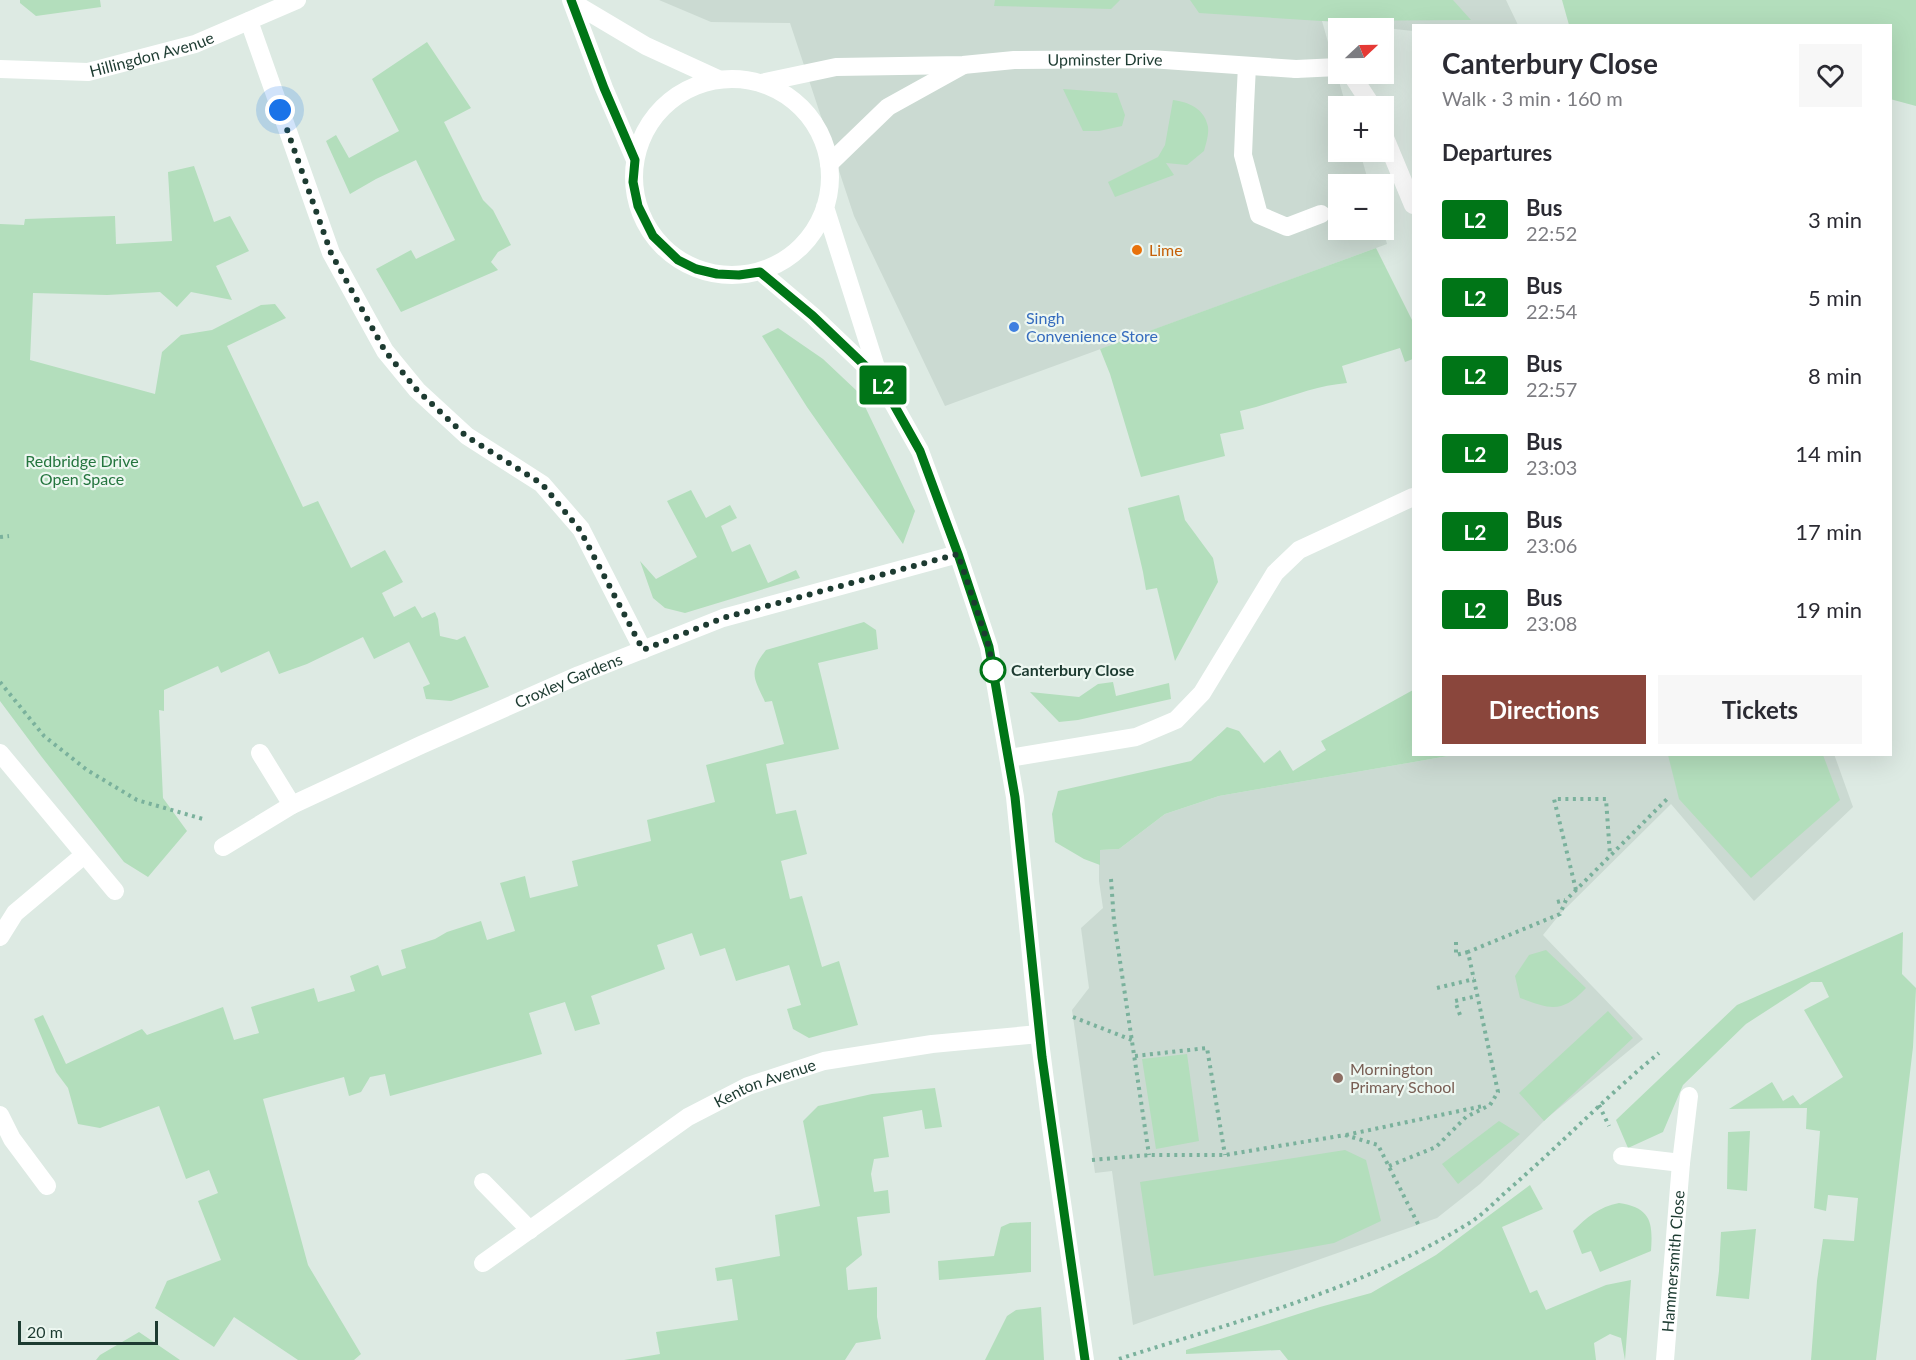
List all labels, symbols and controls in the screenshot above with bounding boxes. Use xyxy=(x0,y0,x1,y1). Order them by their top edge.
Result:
north arrow xyxy=(1328,18,1394,84)
map controls xyxy=(1328,18,1394,240)
street label: Hillingdon Avenue xyxy=(87,27,216,80)
button: heart xyxy=(1799,44,1862,107)
text: Canterbury Close xyxy=(1442,46,1658,80)
street label: Upminster Drive xyxy=(1047,49,1163,69)
text: Walk · 3 min · 160 m xyxy=(1442,86,1623,110)
your location xyxy=(265,95,295,125)
button: + xyxy=(1328,96,1394,162)
text: Departures xyxy=(1442,139,1552,166)
button: − xyxy=(1328,174,1394,240)
text: Bus xyxy=(1526,194,1562,221)
text: 3 min xyxy=(1808,206,1862,233)
text: L2 xyxy=(1463,207,1487,232)
text: 22:52 xyxy=(1526,221,1577,245)
place label: Lime xyxy=(1149,240,1183,259)
marker: Lime xyxy=(1130,243,1144,257)
text: Bus xyxy=(1526,272,1562,299)
text: 5 min xyxy=(1808,284,1862,311)
text: L2 xyxy=(1463,285,1487,310)
text: 22:54 xyxy=(1526,299,1577,323)
place label: Singh Convenience Store xyxy=(1026,308,1158,345)
marker: Singh Convenience Store xyxy=(1007,320,1021,334)
text: Bus xyxy=(1526,350,1562,377)
text: 8 min xyxy=(1808,362,1862,389)
text: L2 xyxy=(1463,363,1487,388)
line badge: L2 xyxy=(856,366,910,404)
text: L2 xyxy=(871,373,895,398)
text: 22:57 xyxy=(1526,377,1577,401)
text: Bus xyxy=(1526,428,1562,455)
text: 14 min xyxy=(1795,440,1862,467)
text: L2 xyxy=(1463,441,1487,466)
park label: Redbridge Drive Open Space xyxy=(25,451,139,488)
text: 23:03 xyxy=(1526,455,1577,479)
text: Bus xyxy=(1526,506,1562,533)
text: 17 min xyxy=(1795,518,1862,545)
text: L2 xyxy=(1463,519,1487,544)
text: 23:06 xyxy=(1526,533,1577,557)
text: Bus xyxy=(1526,584,1562,611)
text: 19 min xyxy=(1795,596,1862,623)
text: L2 xyxy=(1463,597,1487,622)
text: 23:08 xyxy=(1526,611,1577,635)
street label: Croxley Gardens xyxy=(511,649,625,711)
marker: Canterbury Close xyxy=(980,657,1006,683)
place label: Canterbury Close xyxy=(1011,660,1135,679)
button: Directions xyxy=(1442,675,1646,744)
button: Tickets xyxy=(1658,675,1862,744)
street label: Kenton Avenue xyxy=(711,1054,818,1111)
place label: Mornington Primary School xyxy=(1350,1059,1455,1096)
marker: Mornington Primary School xyxy=(1331,1071,1345,1085)
street label: Hammersmith Close xyxy=(1657,1190,1688,1333)
scale bar xyxy=(18,1318,158,1346)
text: 20 m xyxy=(27,1322,63,1341)

